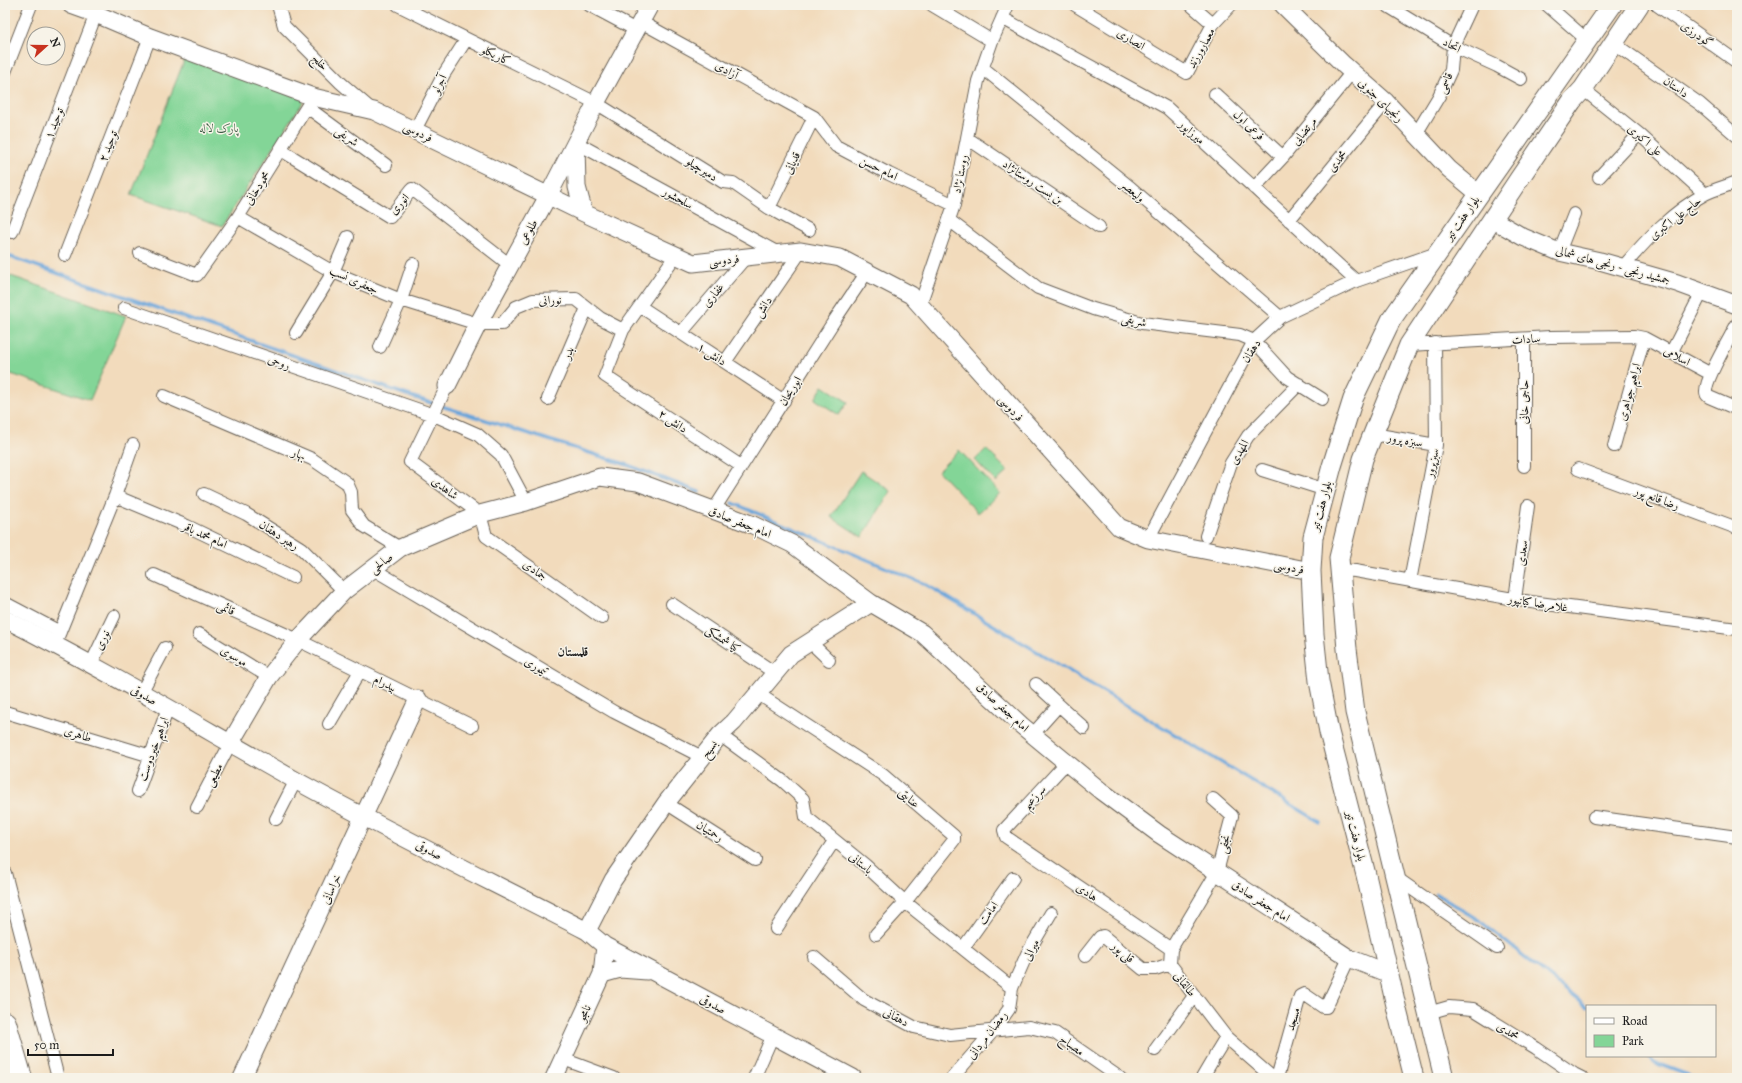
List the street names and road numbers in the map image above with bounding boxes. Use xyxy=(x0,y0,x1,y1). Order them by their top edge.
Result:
street label: گودرزی xyxy=(1678,18,1716,51)
street label: انصاری xyxy=(1114,25,1148,53)
street label: معمارورزند xyxy=(1184,25,1219,71)
street label: اتحاد xyxy=(1441,34,1464,56)
street label: کاریکلو xyxy=(478,42,513,69)
street label: خلج xyxy=(306,51,331,76)
street label: آزادی xyxy=(713,57,743,83)
street label: آجرلو xyxy=(427,70,451,97)
street label: قاسمی xyxy=(1434,70,1458,97)
street label: داستان xyxy=(1661,73,1691,101)
street label: رنجیهای جنوبی xyxy=(1354,75,1407,126)
street label: توحید ۱ xyxy=(42,105,68,141)
street label: فرعی اول xyxy=(1230,107,1268,144)
street label: مرتضایی xyxy=(1288,114,1321,149)
street label: میرزاپور xyxy=(1174,116,1208,149)
street label: فردوسی xyxy=(400,119,435,147)
street label: علی اکبری xyxy=(1623,121,1665,161)
street label: شریفی xyxy=(331,123,361,151)
street label: توحید ۲ xyxy=(96,128,122,164)
street label: محمدی xyxy=(1324,147,1350,175)
street label: قدیانی xyxy=(781,150,804,177)
street label: دمیرچیلو xyxy=(682,153,720,185)
street label: امام حسن xyxy=(856,153,900,187)
street label: روستا نژاد xyxy=(949,153,972,195)
street label: بن بست روستانژاد xyxy=(1000,157,1067,209)
street label: محمودخانی xyxy=(241,169,274,208)
street label: ولیعصر xyxy=(1116,176,1148,206)
street label: سلحشور xyxy=(659,184,696,213)
street label: انوری xyxy=(386,190,413,218)
street label: بلوار هفت تیر xyxy=(1440,193,1482,245)
street label: حاج علی اکبری xyxy=(1646,193,1706,246)
street label: طلوعی xyxy=(515,217,541,247)
street label: جمشید رنجی - رنجی های شمالی xyxy=(1554,243,1672,289)
street label: فردوسی xyxy=(708,251,740,271)
street label: جعفری نسب xyxy=(327,263,381,298)
street label: غفاری xyxy=(699,280,727,310)
street label: نورانی xyxy=(538,293,562,308)
street label: دانش xyxy=(751,294,777,321)
street label: شریفی xyxy=(1120,310,1148,332)
street label: سادات xyxy=(1511,331,1541,347)
street label: دهقان xyxy=(1238,337,1264,365)
street label: دانش ۱ xyxy=(694,339,729,370)
street label: اسلامی xyxy=(1661,343,1693,369)
street label: بدر xyxy=(559,344,577,362)
street label: روحی xyxy=(266,352,292,373)
street label: ابراهیم جواهری xyxy=(1615,361,1648,424)
street label: ابوریحان xyxy=(776,373,806,409)
street label: حاجی خانی xyxy=(1517,380,1531,424)
street label: فردوسی xyxy=(994,392,1026,425)
street label: دانش ۲ xyxy=(655,406,690,437)
street label: سبزه پرور xyxy=(1385,430,1424,451)
street label: المهدی xyxy=(1226,437,1252,467)
street label: بهار xyxy=(289,444,308,464)
street label: سبزپرور xyxy=(1422,447,1443,480)
street label: شاهدی xyxy=(429,473,461,503)
street label: بلوار هفت تیر xyxy=(1307,479,1334,534)
street label: رضا قانع پور xyxy=(1630,483,1682,516)
street label: امام جعفر صادق xyxy=(705,503,774,545)
street label: رهبر دهقان xyxy=(256,517,302,554)
street label: امام محمد باقر xyxy=(177,518,230,555)
street label: سعدی xyxy=(1513,539,1531,567)
street label: صالحی xyxy=(367,550,397,578)
street label: جمادی xyxy=(520,557,550,583)
street label: فردوسی xyxy=(1272,557,1305,579)
street label: غلامرضا کیانپور xyxy=(1506,591,1569,617)
street label: قائمی xyxy=(214,598,237,620)
street label: کیا شمشکی xyxy=(702,622,743,657)
street label: نوری xyxy=(91,628,114,653)
street label: موسوی xyxy=(217,643,250,670)
street label: تیموری xyxy=(521,654,551,680)
street label: بیدرام xyxy=(370,672,399,698)
street label: امام جعفر صادق xyxy=(971,679,1032,738)
street label: صدوقی xyxy=(128,682,159,709)
street label: ابراهیم خیردوست xyxy=(135,715,176,785)
street label: طاهری xyxy=(62,723,94,746)
street label: بسیح xyxy=(698,737,724,763)
street label: مطیعی xyxy=(202,761,228,790)
street label: سرزعیم xyxy=(1019,782,1052,815)
street label: عنایتی xyxy=(895,785,923,812)
street label: بلوار هفت تیر xyxy=(1343,808,1369,863)
street label: رحمتیان xyxy=(694,817,726,845)
street label: نجفی xyxy=(1215,833,1235,855)
street label: صدوقی xyxy=(413,838,444,863)
street label: باستانی xyxy=(846,849,876,877)
street label: خراسانی xyxy=(318,872,344,906)
street label: امام جعفر صادق xyxy=(1227,877,1293,928)
street label: هادی xyxy=(1074,880,1100,904)
street label: امامت xyxy=(975,898,1001,927)
street label: میرالی xyxy=(1020,937,1042,963)
street label: قلی پور xyxy=(1107,938,1137,967)
street label: طالقانی xyxy=(1171,969,1199,999)
street label: صدوقی xyxy=(697,991,728,1017)
street label: نامجو xyxy=(574,1003,595,1025)
street label: دهقانی xyxy=(881,1004,911,1030)
street label: مسجد xyxy=(1283,1006,1303,1032)
street label: رمضان مردانی xyxy=(964,1008,1012,1063)
street label: محمدی xyxy=(1494,1019,1522,1043)
street label: مصباح xyxy=(1055,1031,1087,1062)

